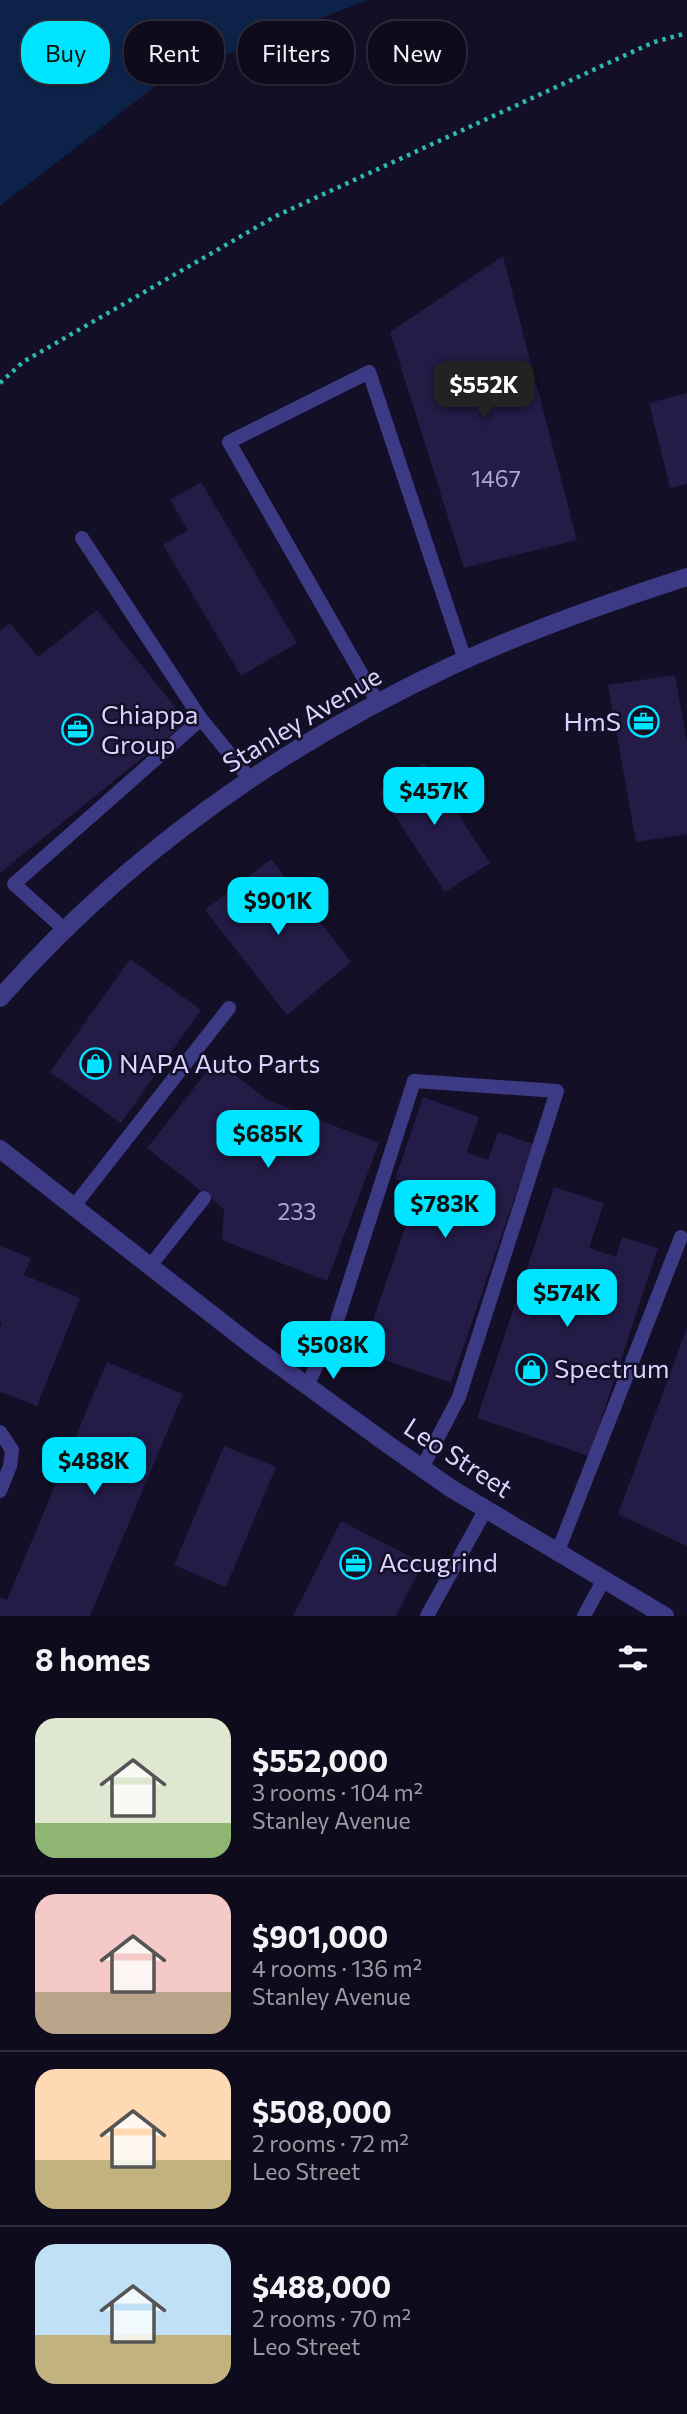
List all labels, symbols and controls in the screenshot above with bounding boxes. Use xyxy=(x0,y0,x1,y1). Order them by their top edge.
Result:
chip: Buy xyxy=(21,21,110,84)
chip: Rent xyxy=(124,21,224,84)
chip: Filters xyxy=(238,21,354,84)
chip: New xyxy=(368,21,466,84)
pin: $552K xyxy=(435,362,533,421)
text: $552K xyxy=(449,370,519,398)
house number: 1467 xyxy=(471,464,521,492)
street label: Stanley Avenue xyxy=(216,659,386,778)
place label: Chiappa Group xyxy=(101,698,198,759)
place label: HmS xyxy=(564,705,621,736)
office icon: HmS xyxy=(627,705,661,739)
office icon: Chiappa Group xyxy=(61,713,95,747)
pin: $457K xyxy=(385,768,483,827)
text: $457K xyxy=(399,776,469,804)
pin: $901K xyxy=(229,878,327,937)
text: $901K xyxy=(243,886,313,914)
shop icon: NAPA Auto Parts xyxy=(79,1047,113,1081)
place label: NAPA Auto Parts xyxy=(119,1047,320,1078)
pin: $685K xyxy=(219,1110,317,1170)
text: $685K xyxy=(232,1119,304,1147)
pin: $783K xyxy=(396,1180,494,1240)
text: $783K xyxy=(410,1189,480,1217)
house number: 233 xyxy=(278,1197,316,1225)
pin: $574K xyxy=(518,1270,616,1329)
text: $574K xyxy=(533,1278,601,1306)
pin: $508K xyxy=(284,1322,382,1381)
text: $508K xyxy=(297,1330,369,1358)
shop icon: Spectrum xyxy=(514,1352,548,1386)
place label: Spectrum xyxy=(554,1352,669,1383)
street label: Leo Street xyxy=(399,1410,519,1503)
pin: $488K xyxy=(45,1438,143,1497)
text: $488K xyxy=(58,1446,130,1474)
office icon: Accugrind xyxy=(339,1546,373,1580)
place label: Accugrind xyxy=(379,1546,498,1577)
icon: filters xyxy=(614,1639,652,1677)
text: 8 homes xyxy=(35,1640,151,1677)
text: $552,000 xyxy=(252,1741,388,1778)
icon: home xyxy=(91,1746,175,1830)
text: 3 rooms · 104 m² xyxy=(252,1778,423,1806)
text: Stanley Avenue xyxy=(252,1806,411,1834)
text: $901,000 xyxy=(252,1917,388,1954)
icon: home xyxy=(91,1922,175,2006)
text: 4 rooms · 136 m² xyxy=(252,1954,422,1982)
text: Stanley Avenue xyxy=(252,1982,411,2010)
text: $508,000 xyxy=(252,2092,392,2129)
icon: home xyxy=(91,2097,175,2181)
text: 2 rooms · 72 m² xyxy=(252,2129,409,2157)
text: Leo Street xyxy=(252,2157,360,2185)
text: $488,000 xyxy=(252,2267,391,2304)
icon: home xyxy=(91,2272,175,2356)
text: 2 rooms · 70 m² xyxy=(252,2304,411,2332)
text: Leo Street xyxy=(252,2332,360,2360)

